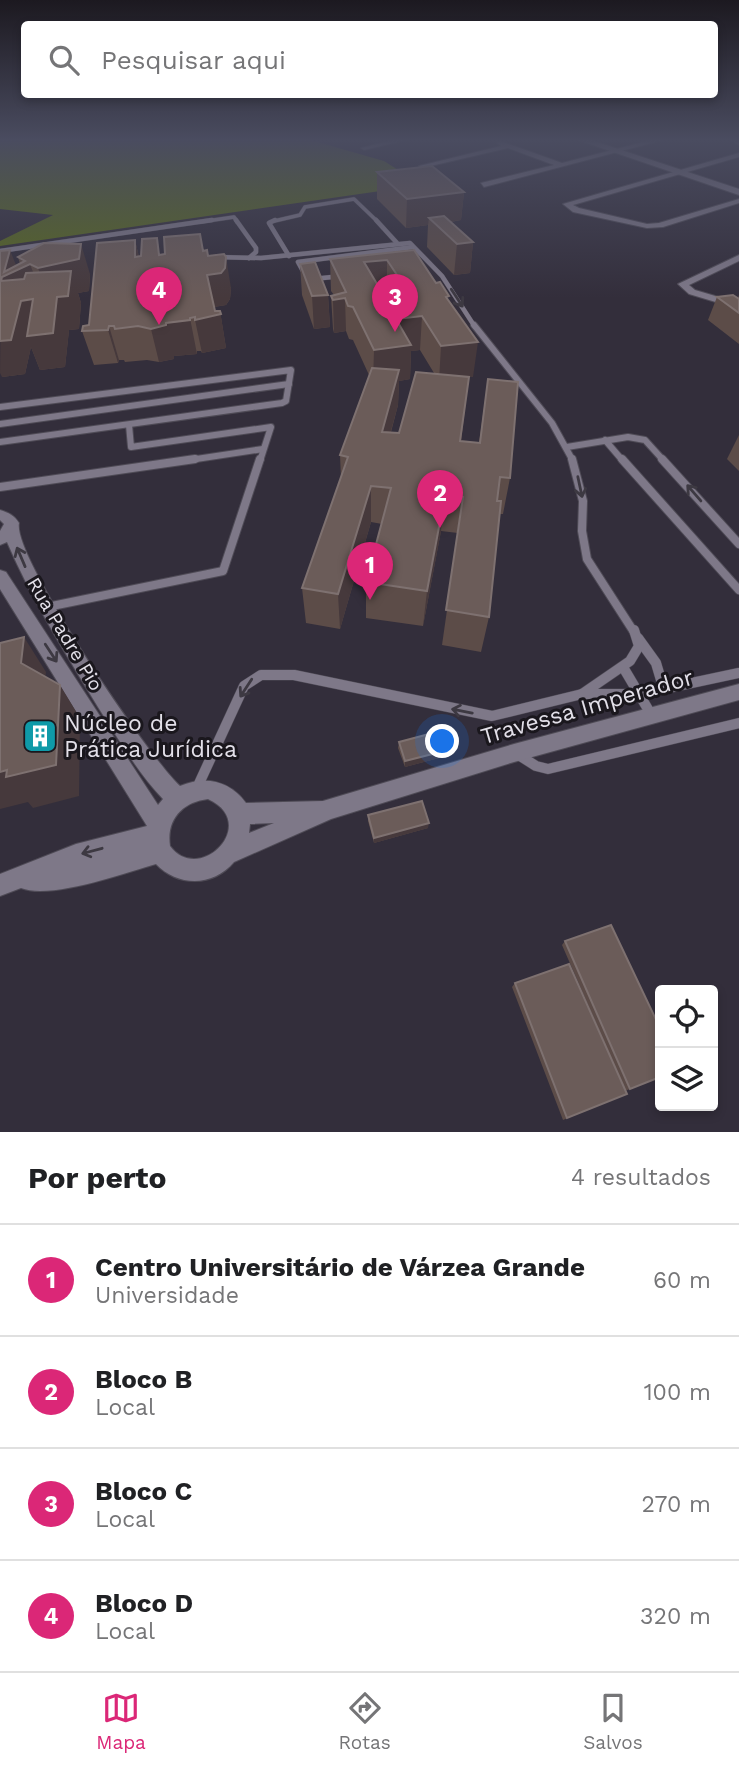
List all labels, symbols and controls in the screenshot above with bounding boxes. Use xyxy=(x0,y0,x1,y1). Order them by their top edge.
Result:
search box xyxy=(21,21,718,98)
icon: search xyxy=(45,41,83,79)
text: Pesquisar aqui xyxy=(101,45,286,75)
pin: 4 xyxy=(136,267,182,325)
pin: 3 xyxy=(372,274,418,332)
one-way arrow xyxy=(450,288,464,308)
pin: 2 xyxy=(417,470,463,528)
one-way arrow xyxy=(574,475,588,498)
one-way arrow xyxy=(686,484,702,502)
pin: 1 xyxy=(347,542,393,600)
one-way arrow xyxy=(14,547,27,569)
street label: Rua Padre Pio xyxy=(22,573,108,695)
one-way arrow xyxy=(44,643,58,663)
street label: Travessa Imperador xyxy=(478,664,696,750)
one-way arrow xyxy=(239,678,253,698)
one-way arrow xyxy=(451,703,474,717)
place label: Núcleo de Prática Jurídica xyxy=(64,710,237,763)
building icon: Núcleo de Prática Jurídica xyxy=(21,717,59,755)
your location xyxy=(425,724,459,758)
one-way arrow xyxy=(81,845,104,858)
map controls xyxy=(655,985,718,1111)
button: locate xyxy=(655,985,718,1048)
button: layers xyxy=(655,1048,718,1111)
text: Por perto xyxy=(28,1160,166,1195)
text: 4 resultados xyxy=(571,1164,711,1191)
text: Centro Universitário de Várzea Grande xyxy=(95,1252,585,1282)
text: 1 xyxy=(46,1267,56,1294)
text: 60 m xyxy=(653,1267,711,1294)
text: Universidade xyxy=(95,1282,239,1309)
text: Bloco B xyxy=(95,1364,192,1394)
text: 2 xyxy=(44,1379,58,1406)
text: 100 m xyxy=(644,1379,711,1406)
text: Local xyxy=(95,1394,155,1421)
text: Bloco C xyxy=(95,1476,192,1506)
text: 3 xyxy=(44,1491,58,1518)
text: 270 m xyxy=(642,1491,711,1518)
text: Local xyxy=(95,1506,155,1533)
text: Bloco D xyxy=(95,1588,193,1618)
text: 4 xyxy=(44,1603,58,1630)
text: 320 m xyxy=(640,1603,711,1630)
text: Local xyxy=(95,1618,155,1645)
tab: Mapa xyxy=(96,1689,146,1754)
tab: Rotas xyxy=(338,1689,391,1754)
tab: Salvos xyxy=(583,1689,643,1754)

